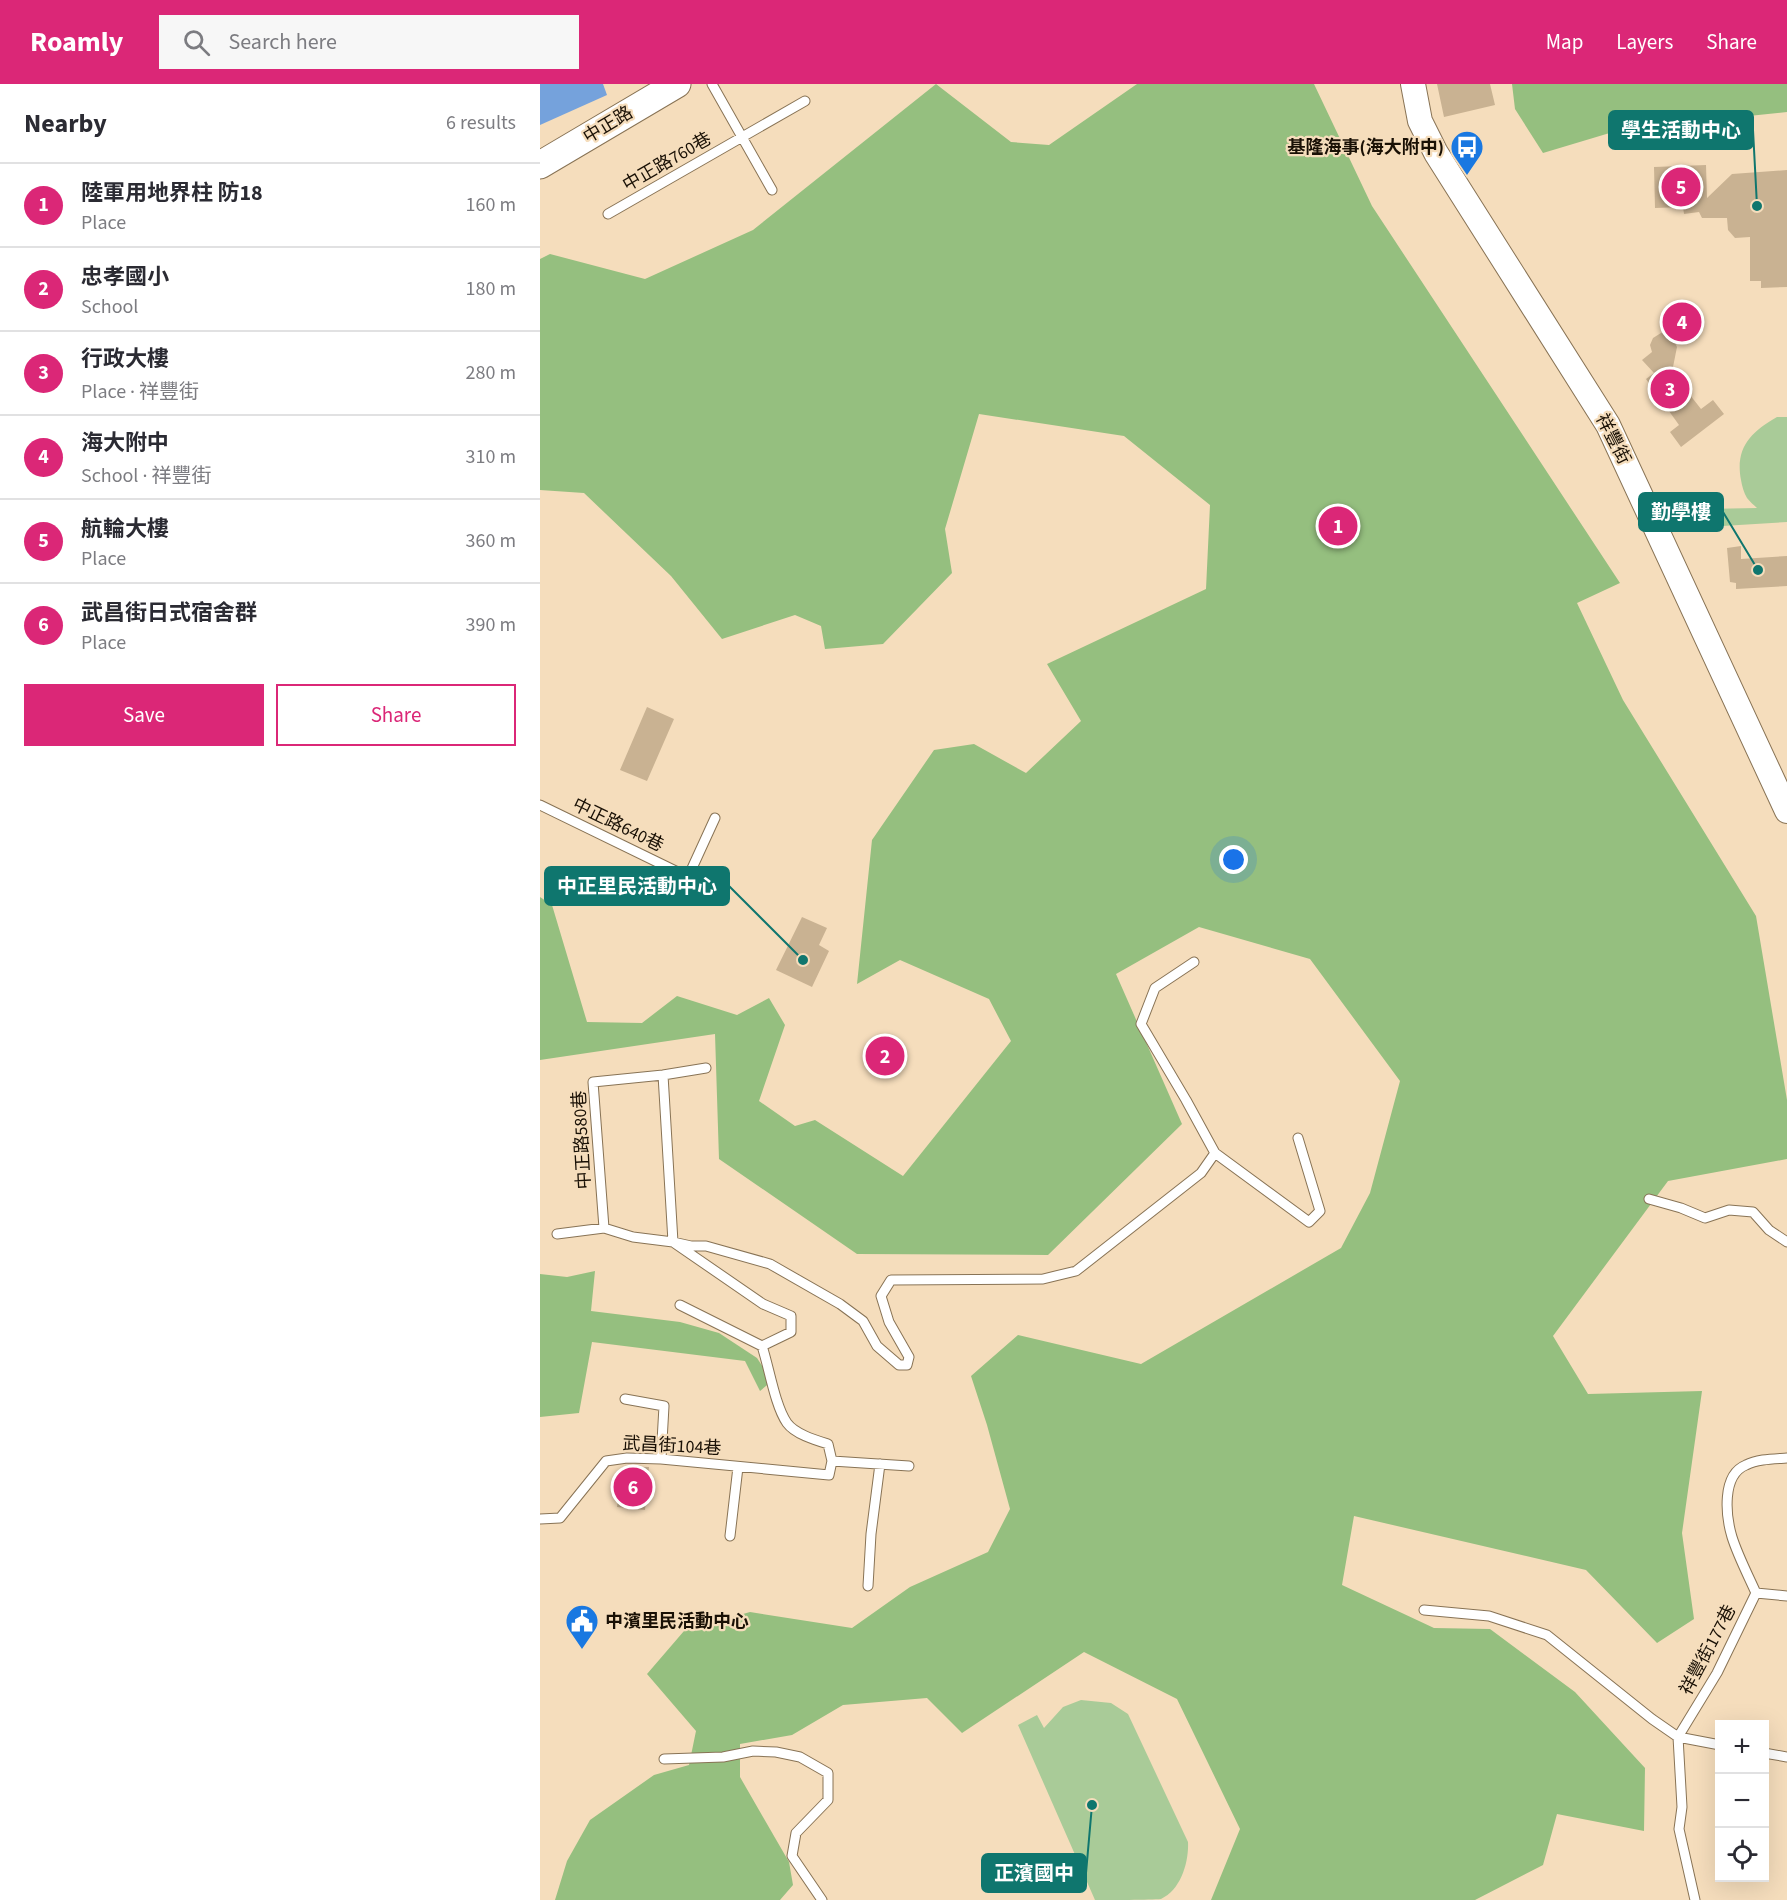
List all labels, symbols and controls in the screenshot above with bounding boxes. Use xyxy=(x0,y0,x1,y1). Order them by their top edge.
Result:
search box xyxy=(159,15,579,69)
text: Roamly xyxy=(30,22,123,62)
icon: search xyxy=(180,26,213,59)
text: Search here xyxy=(228,26,337,58)
text: Map xyxy=(1546,27,1583,57)
text: Layers xyxy=(1616,27,1673,57)
text: Share xyxy=(1706,27,1757,57)
street label: 中正路 xyxy=(578,100,638,150)
text: Nearby xyxy=(24,105,107,142)
text: 6 results xyxy=(446,109,516,137)
callout: 學生活動中心 xyxy=(1609,111,1753,149)
text: 學生活動中心 xyxy=(1621,117,1741,145)
street label: 中正路760巷 xyxy=(618,126,716,198)
bus stop icon: 基隆海事(海大附中) xyxy=(1449,129,1485,176)
place label: 基隆海事(海大附中) xyxy=(1288,135,1444,160)
pin: 5 xyxy=(1662,164,1700,210)
text: 陸軍用地界柱 防18 xyxy=(81,177,263,209)
text: 1 xyxy=(38,191,49,219)
text: 160 m xyxy=(466,191,516,219)
text: Place xyxy=(81,209,126,237)
text: 忠孝國小 xyxy=(81,261,169,293)
text: 2 xyxy=(38,275,49,303)
text: 180 m xyxy=(466,275,516,303)
text: School xyxy=(81,293,138,321)
pin: 4 xyxy=(1662,300,1702,344)
text: 行政大樓 xyxy=(81,343,169,375)
text: 3 xyxy=(38,359,49,387)
text: 280 m xyxy=(466,359,516,387)
pin: 3 xyxy=(1650,366,1690,412)
text: Place · 祥豐街 xyxy=(81,378,199,406)
street label: 祥豐街 xyxy=(1590,409,1636,469)
text: 海大附中 xyxy=(81,427,169,459)
text: 4 xyxy=(38,443,49,471)
text: 310 m xyxy=(466,443,516,471)
text: School · 祥豐街 xyxy=(81,462,211,490)
callout: 勤學樓 xyxy=(1639,493,1723,531)
text: 勤學樓 xyxy=(1651,499,1711,527)
pin: 1 xyxy=(1318,504,1358,548)
text: 航輪大樓 xyxy=(81,513,169,545)
text: 5 xyxy=(38,527,49,555)
text: 360 m xyxy=(466,527,516,555)
text: Place xyxy=(81,545,126,573)
text: 武昌街日式宿舍群 xyxy=(81,597,257,629)
text: 6 xyxy=(38,611,49,639)
text: 390 m xyxy=(466,611,516,639)
text: Place xyxy=(81,629,126,657)
button: Save xyxy=(24,684,264,746)
button: Share xyxy=(276,684,516,746)
street label: 中正路640巷 xyxy=(568,792,668,858)
your location xyxy=(1219,845,1248,874)
callout: 中正里民活動中心 xyxy=(545,867,729,905)
text: 中正里民活動中心 xyxy=(557,873,717,901)
pin: 2 xyxy=(866,1034,904,1078)
street label: 中正路580巷 xyxy=(567,1090,597,1190)
street label: 武昌街104巷 xyxy=(622,1431,722,1461)
pin: 6 xyxy=(614,1464,652,1510)
street label: 祥豐街177巷 xyxy=(1674,1600,1742,1700)
public building icon: 中濱里民活動中心 xyxy=(564,1603,600,1650)
place label: 中濱里民活動中心 xyxy=(605,1609,749,1634)
map controls xyxy=(1715,1720,1769,1882)
button: + xyxy=(1715,1720,1769,1774)
button: − xyxy=(1715,1774,1769,1828)
button: locate xyxy=(1715,1828,1769,1882)
callout: 正濱國中 xyxy=(982,1854,1086,1892)
text: 正濱國中 xyxy=(994,1860,1074,1888)

